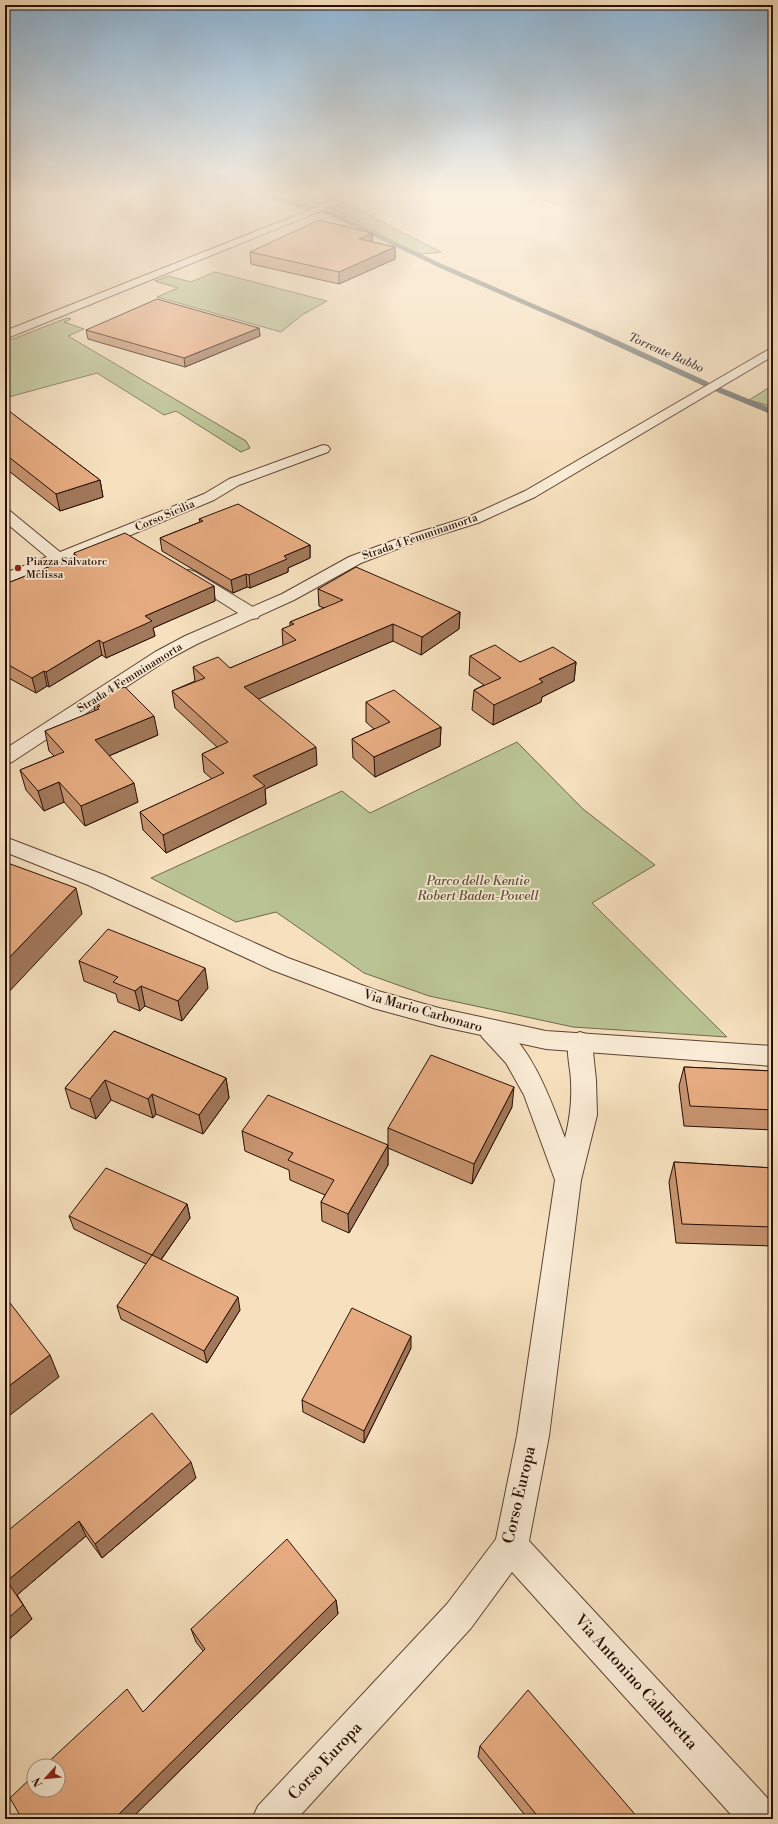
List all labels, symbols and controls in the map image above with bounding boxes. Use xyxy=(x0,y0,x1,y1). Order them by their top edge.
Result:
water label: Torrente Babbo xyxy=(626,330,706,376)
street label: Corso Sicilia xyxy=(133,497,197,535)
street label: Strada 4 Femminamorta xyxy=(361,511,480,563)
place label: Piazza Salvatore Melissa xyxy=(26,555,108,582)
marker: Piazza Salvatore Melissa xyxy=(13,563,23,573)
street label: Strada 4 Femminamorta xyxy=(75,640,185,716)
park label: Parco delle Kentie Robert Baden-Powell xyxy=(416,873,540,904)
street label: Via Mario Carbonaro xyxy=(361,986,484,1036)
street label: Corso Europa xyxy=(498,1443,540,1546)
street label: Via Antonino Calabretta xyxy=(570,1610,702,1754)
street label: Corso Europa xyxy=(284,1717,367,1804)
north arrow xyxy=(26,1758,66,1798)
text: N xyxy=(30,1775,46,1789)

